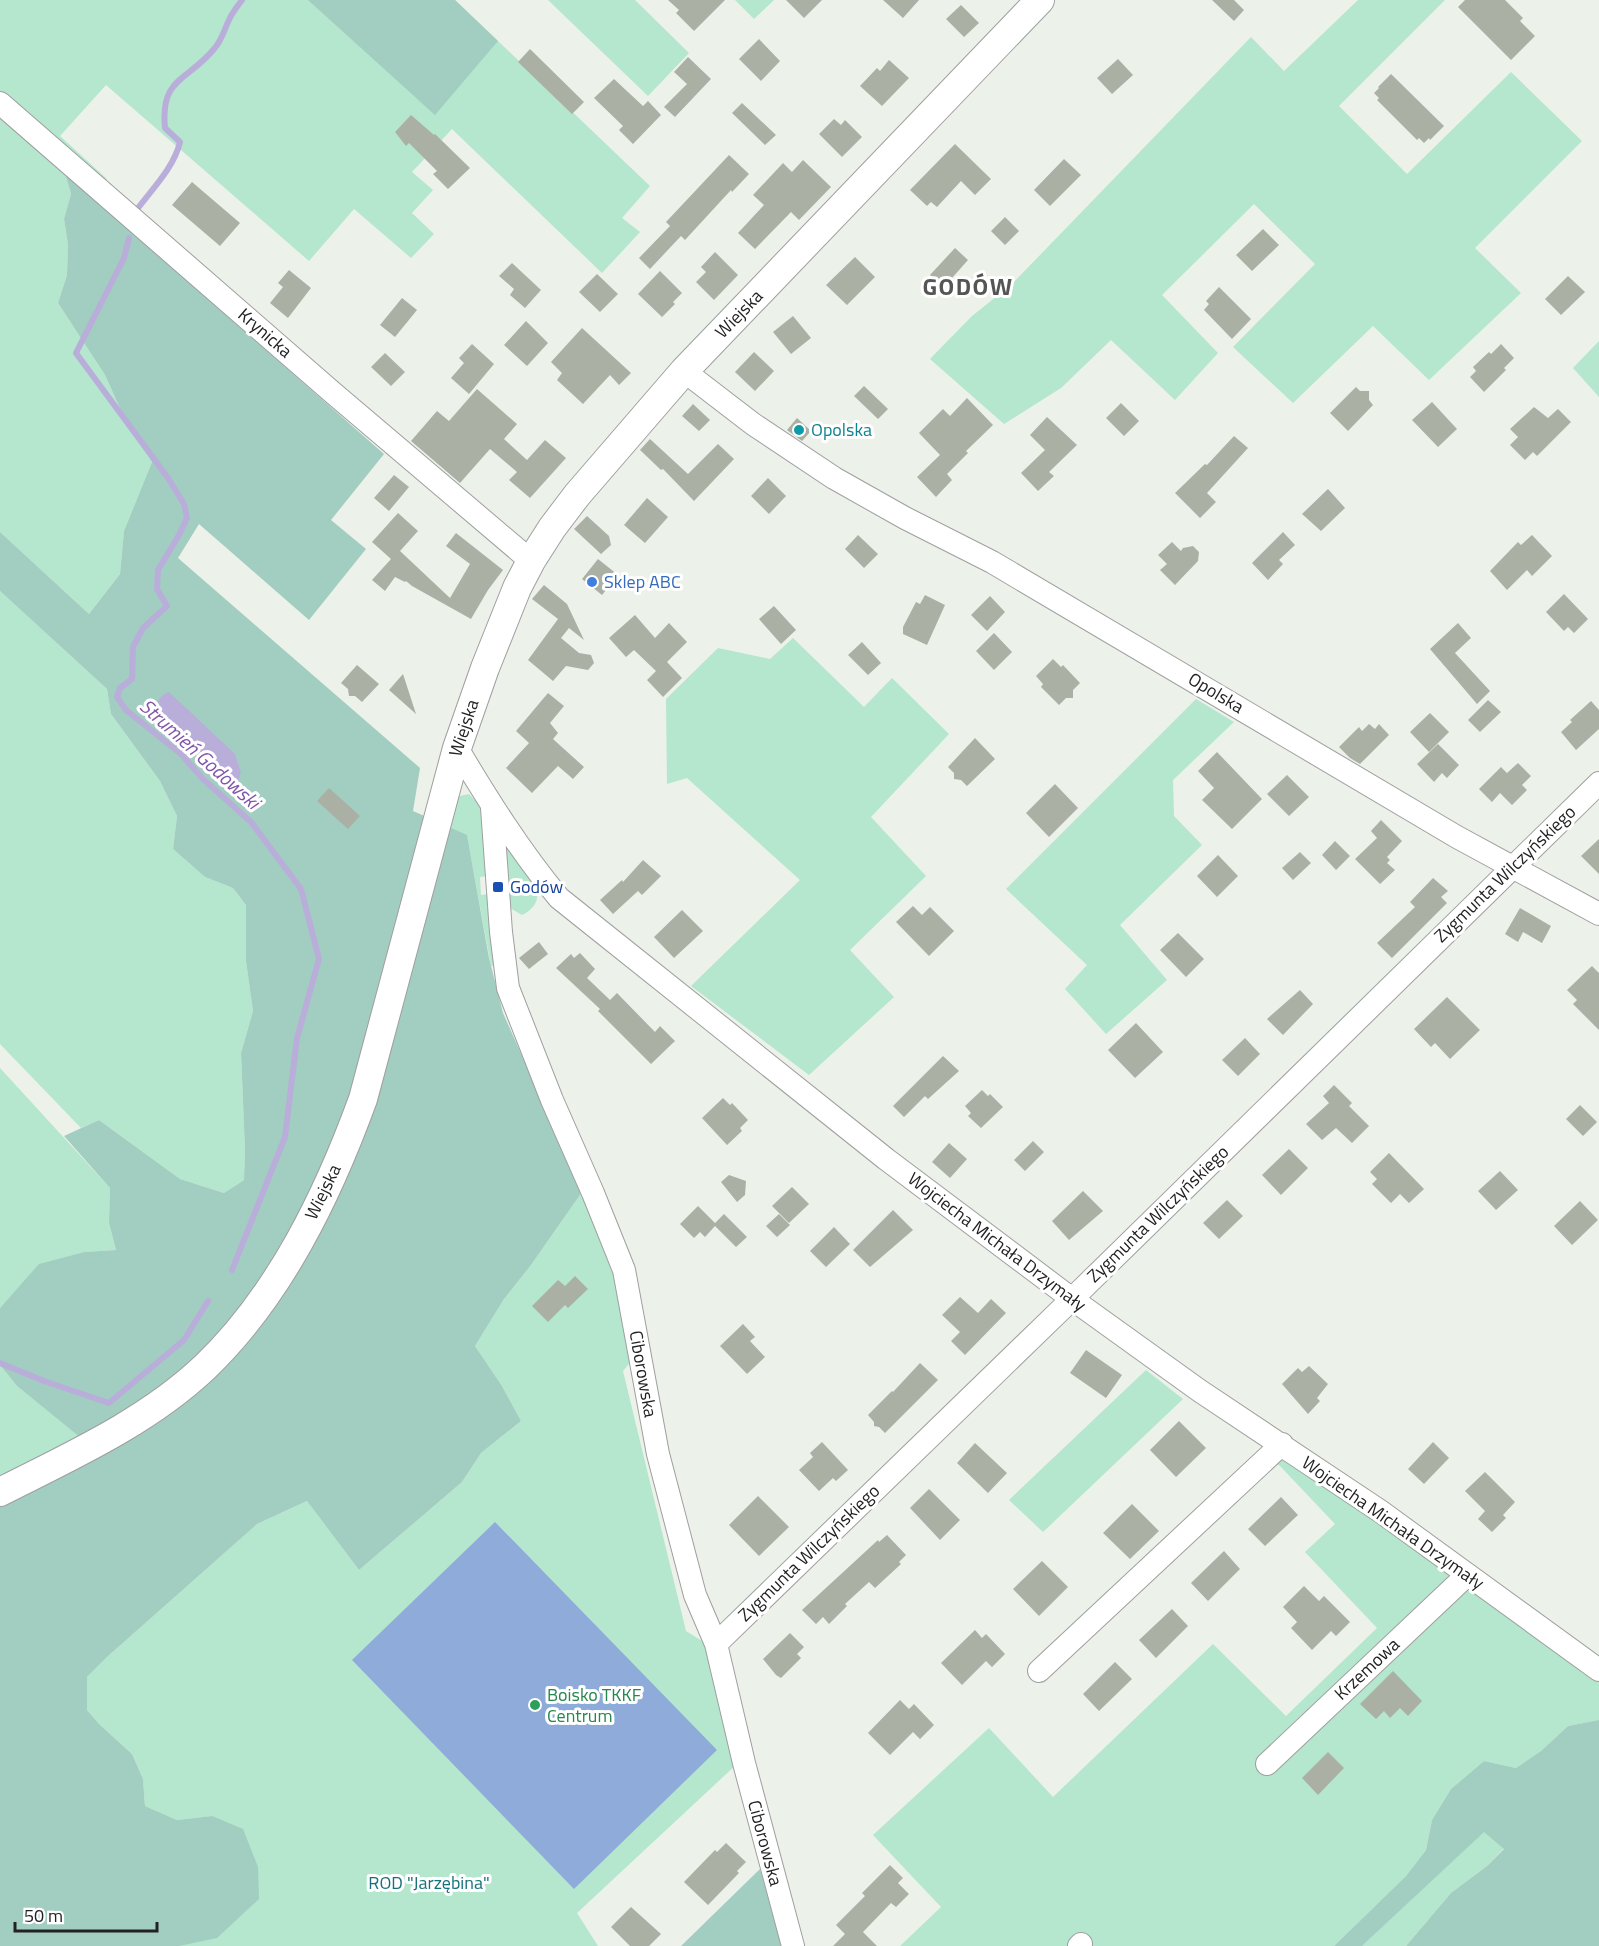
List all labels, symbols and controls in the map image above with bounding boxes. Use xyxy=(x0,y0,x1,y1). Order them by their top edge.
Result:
district label: GODÓW xyxy=(922,268,1014,304)
street label: Wiejska xyxy=(708,283,769,344)
street label: Krynicka xyxy=(232,301,298,364)
place label: Opolska xyxy=(811,416,872,443)
marker: Opolska xyxy=(792,423,806,437)
place label: Sklep ABC xyxy=(604,568,681,595)
marker: Sklep ABC xyxy=(585,575,599,589)
street label: Opolska xyxy=(1183,665,1249,720)
water label: Strumień Godowski xyxy=(133,691,270,818)
street label: Wiejska xyxy=(442,696,485,760)
street label: Zygmunta Wilczyńskiego xyxy=(1428,799,1582,949)
place label: Godów xyxy=(510,873,564,900)
marker: Godów xyxy=(491,880,505,894)
street label: Zygmunta Wilczyńskiego xyxy=(1081,1139,1235,1289)
street label: Wiejska xyxy=(298,1159,348,1224)
street label: Wojciecha Michała Drzymały xyxy=(902,1165,1093,1318)
street label: Ciborowska xyxy=(623,1328,664,1419)
street label: Wojciecha Michała Drzymały xyxy=(1296,1449,1490,1596)
street label: Zygmunta Wilczyńskiego xyxy=(732,1478,886,1628)
street label: Krzemowa xyxy=(1328,1631,1405,1706)
place label: Boisko TKKF Centrum xyxy=(547,1681,641,1729)
marker: Boisko TKKF Centrum xyxy=(528,1698,542,1712)
street label: Ciborowska xyxy=(741,1797,790,1889)
park label: ROD "Jarzębina" xyxy=(368,1869,490,1896)
scale bar xyxy=(15,1895,158,1933)
text: 50 m xyxy=(24,1902,63,1929)

